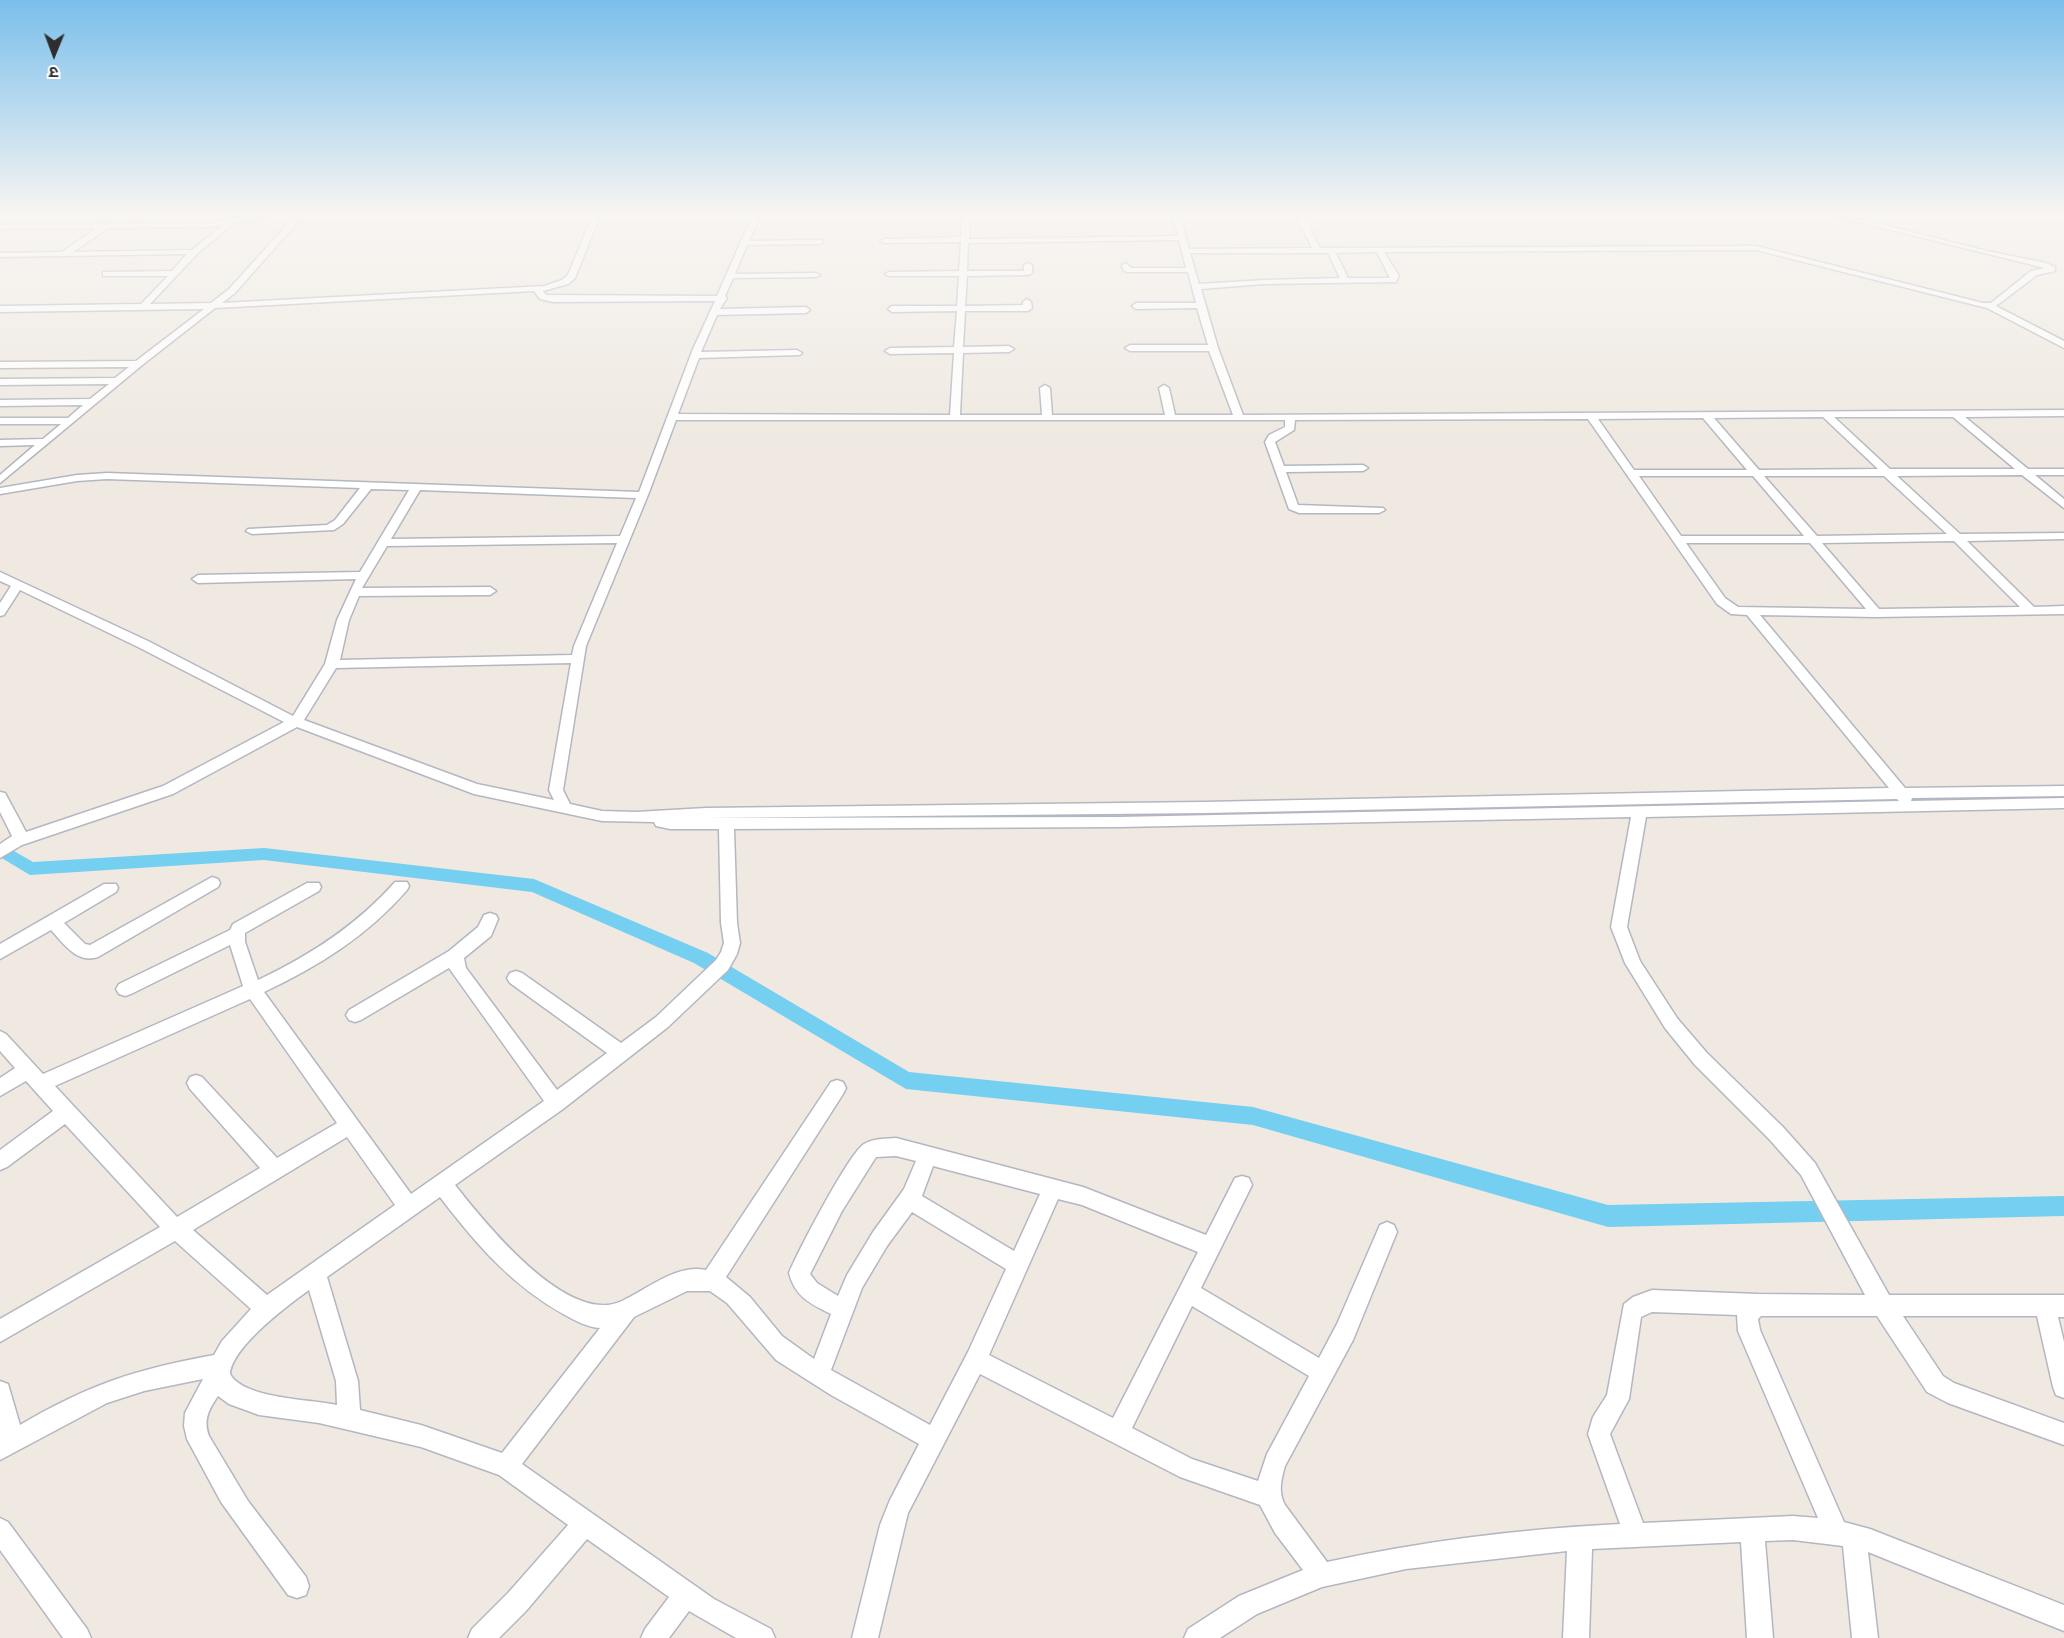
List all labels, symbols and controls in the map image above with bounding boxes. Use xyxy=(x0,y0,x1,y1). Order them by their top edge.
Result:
north arrow xyxy=(24,24,84,84)
text: उ xyxy=(49,64,59,80)

